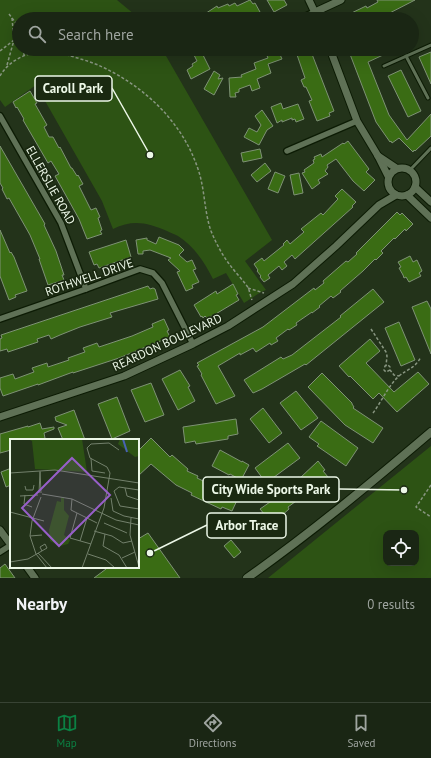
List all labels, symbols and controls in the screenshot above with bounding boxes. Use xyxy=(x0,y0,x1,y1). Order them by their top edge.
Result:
search box xyxy=(12,12,419,56)
icon: search xyxy=(26,23,48,45)
text: Search here xyxy=(58,25,134,44)
callout: Caroll Park xyxy=(35,76,112,101)
text: Caroll Park xyxy=(43,80,104,97)
street label: ELLERSLIE ROAD xyxy=(23,143,79,227)
street label: ROTHWELL DRIVE xyxy=(43,255,135,299)
street label: REARDON BOULEVARD xyxy=(110,310,224,374)
inset map xyxy=(10,439,139,568)
callout: City Wide Sports Park xyxy=(203,477,339,502)
text: City Wide Sports Park xyxy=(212,481,331,498)
callout: Arbor Trace xyxy=(207,513,286,538)
text: Arbor Trace xyxy=(216,517,279,534)
map controls xyxy=(383,530,419,566)
button: locate xyxy=(383,530,419,566)
text: Nearby xyxy=(16,593,67,615)
text: 0 results xyxy=(367,596,415,613)
tab: Map xyxy=(56,712,78,750)
tab: Directions xyxy=(189,712,236,750)
tab: Saved xyxy=(347,712,375,750)

